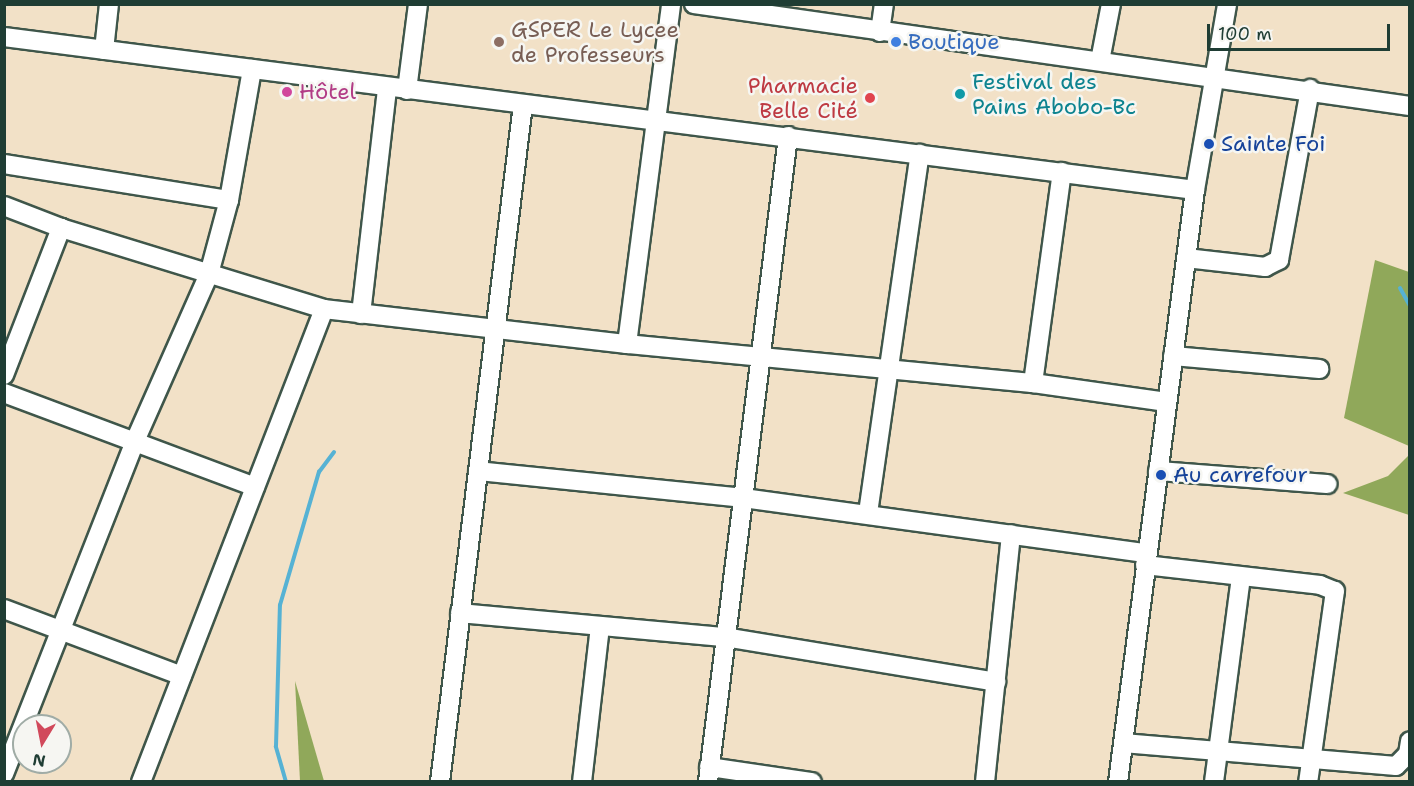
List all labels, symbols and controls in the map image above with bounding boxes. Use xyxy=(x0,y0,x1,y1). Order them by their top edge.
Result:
scale bar xyxy=(1210,12,1393,50)
place label: GSPER Le Lycee de Professeurs xyxy=(511,16,679,68)
text: 100 m xyxy=(1218,22,1272,46)
place label: Boutique xyxy=(908,29,1000,55)
marker: GSPER Le Lycee de Professeurs xyxy=(492,35,506,49)
marker: Boutique xyxy=(889,35,903,49)
place label: Festival des Pains Abobo-Bc xyxy=(972,68,1136,119)
place label: Pharmacie Belle Cité xyxy=(748,72,858,124)
place label: Hôtel xyxy=(299,79,356,105)
marker: Hôtel xyxy=(280,85,294,99)
marker: Festival des Pains Abobo-Bc xyxy=(953,87,967,101)
marker: Pharmacie Belle Cité xyxy=(863,91,877,105)
place label: Sainte Foi xyxy=(1221,131,1325,157)
marker: Sainte Foi xyxy=(1202,137,1216,151)
place label: Au carrefour xyxy=(1173,462,1308,488)
marker: Au carrefour xyxy=(1154,468,1168,482)
north arrow xyxy=(12,714,72,774)
text: N xyxy=(31,749,47,772)

